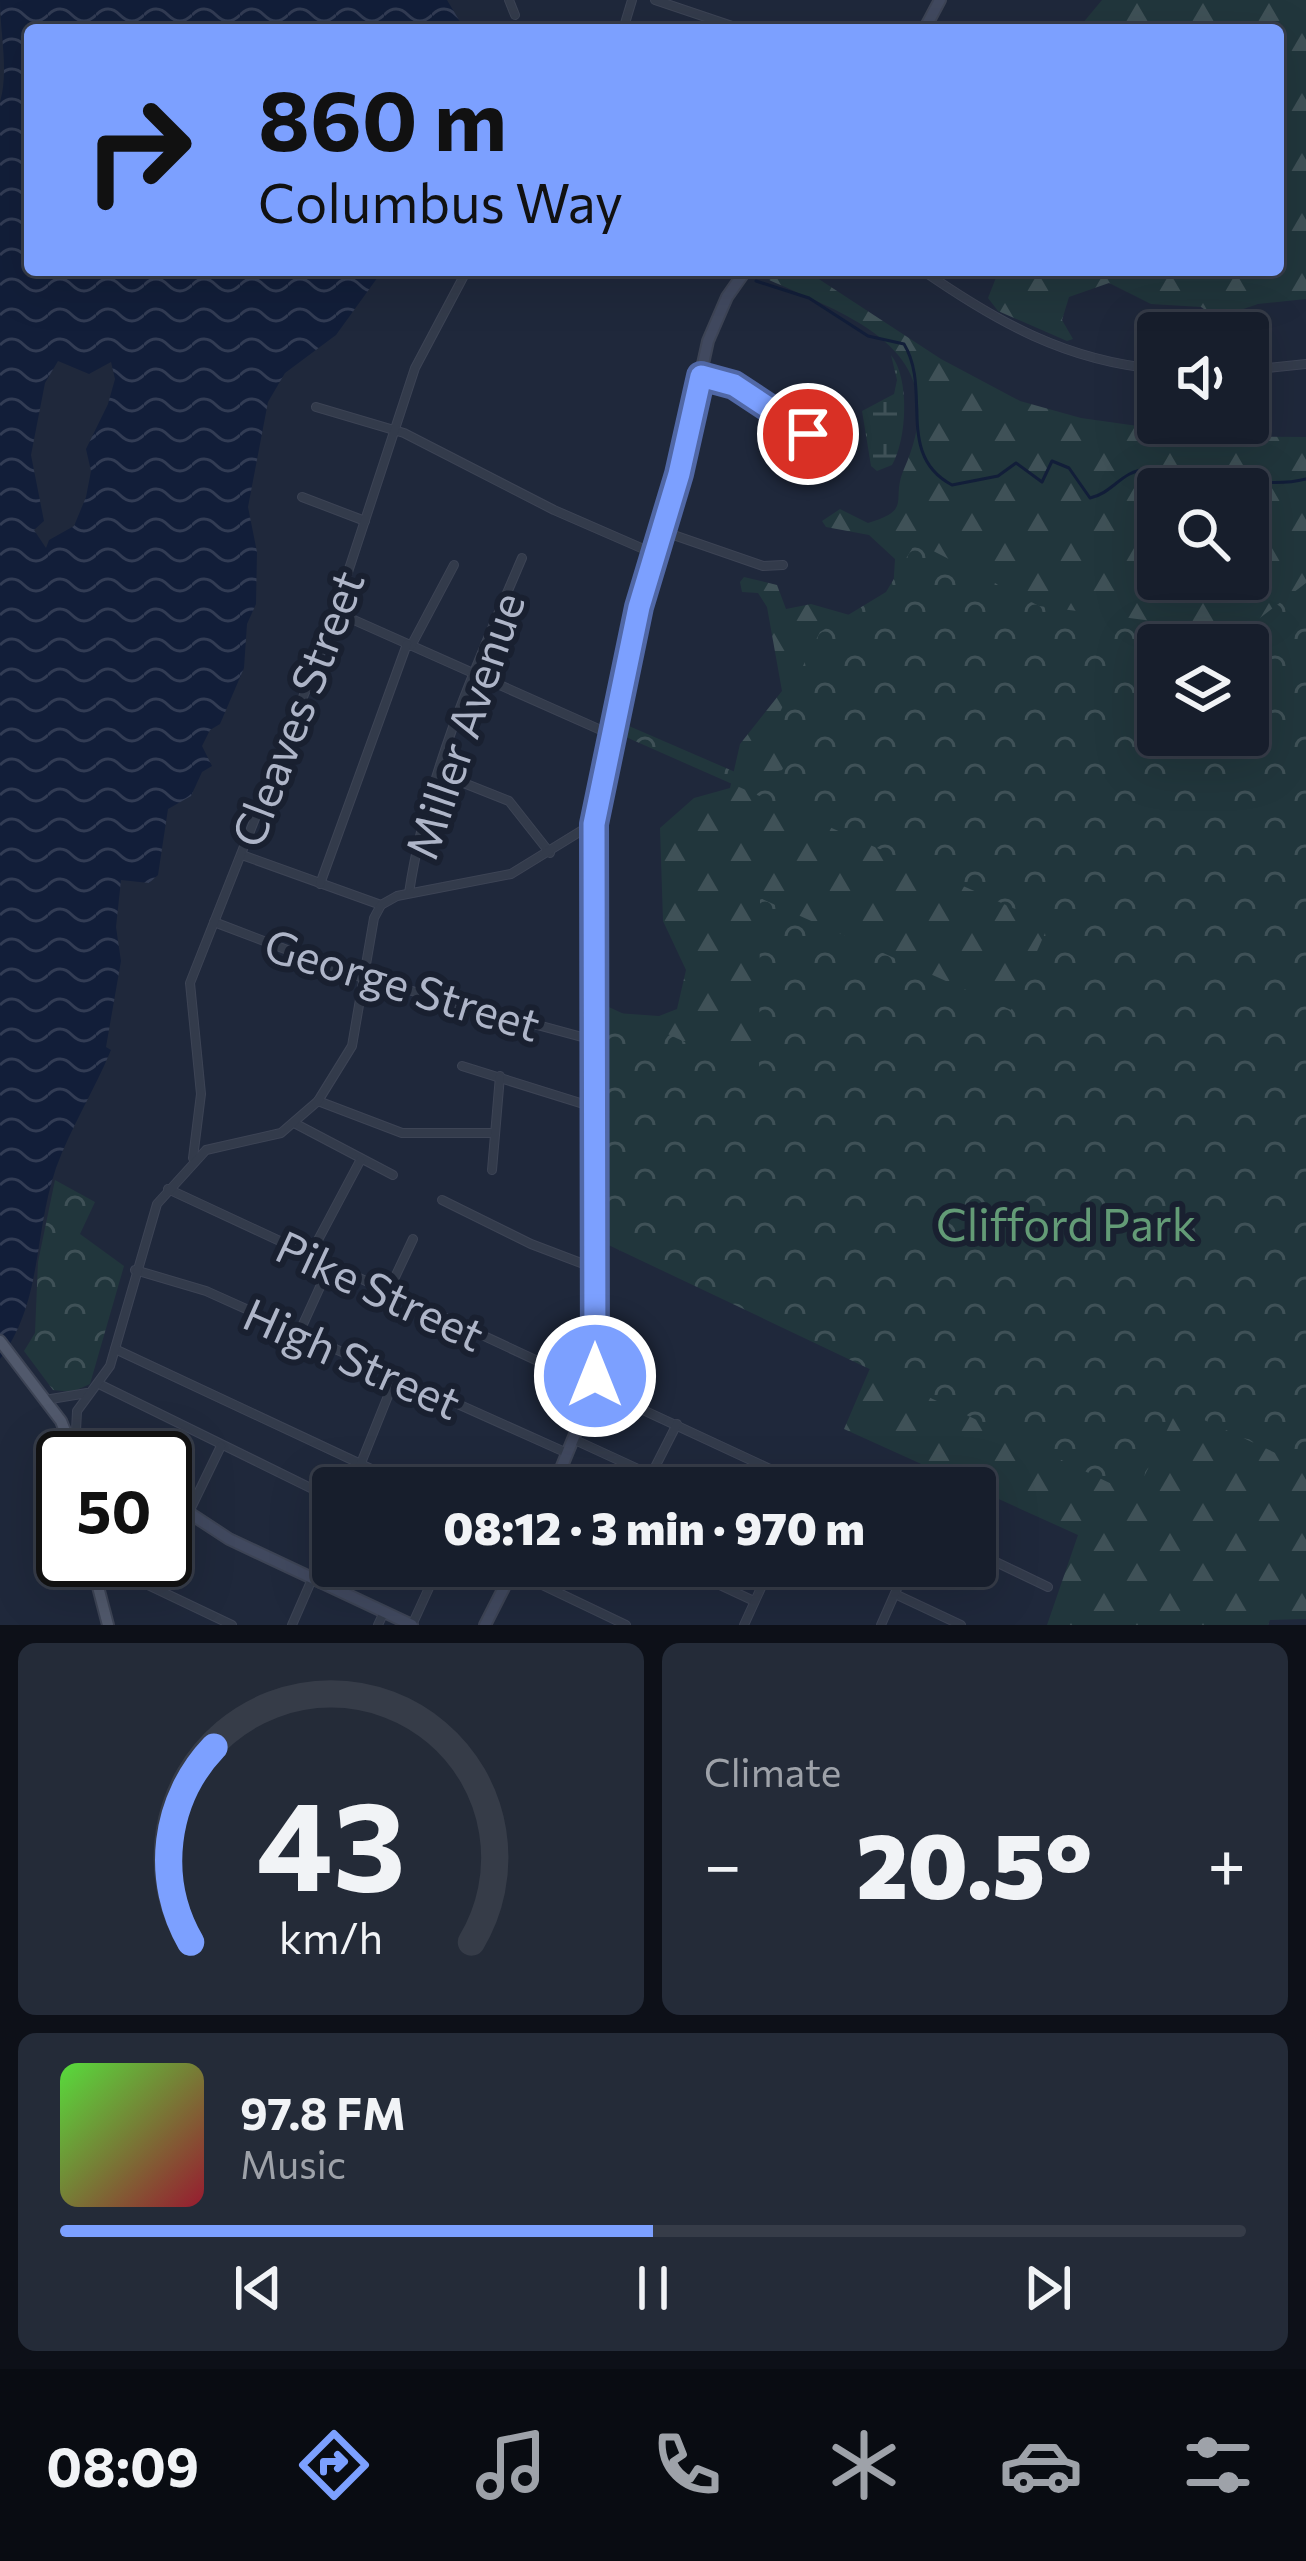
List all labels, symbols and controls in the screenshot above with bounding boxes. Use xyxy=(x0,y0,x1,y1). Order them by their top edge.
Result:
text: 860 m xyxy=(258,66,507,168)
icon: right xyxy=(60,72,216,228)
text: Columbus Way xyxy=(258,168,623,234)
map controls xyxy=(1137,312,1269,756)
button: sound xyxy=(1137,312,1269,444)
pin xyxy=(757,383,859,485)
icon: arrive xyxy=(775,401,841,467)
button: search xyxy=(1137,468,1269,600)
street label: Cleaves Street xyxy=(218,562,374,854)
street label: Miller Avenue xyxy=(392,585,534,865)
button: layers xyxy=(1137,624,1269,756)
street label: George Street xyxy=(259,915,547,1051)
park label: Clifford Park xyxy=(936,1195,1196,1250)
street label: Pike Street xyxy=(268,1217,494,1361)
street label: High Street xyxy=(236,1285,470,1429)
position arrow xyxy=(532,1313,658,1439)
speed limit sign: 50 xyxy=(36,1431,192,1587)
text: 08:12 · 3 min · 970 m xyxy=(443,1499,865,1554)
text: Climate xyxy=(704,1747,841,1795)
text: 43 xyxy=(256,1764,406,1917)
text: 20.5° xyxy=(856,1807,1092,1918)
text: − xyxy=(704,1822,742,1903)
text: + xyxy=(1207,1822,1246,1903)
text: km/h xyxy=(279,1910,383,1963)
text: 97.8 FM xyxy=(240,2084,406,2139)
text: Music xyxy=(240,2139,346,2187)
icon: previous xyxy=(225,2255,291,2321)
icon: pause xyxy=(620,2255,686,2321)
icon: next xyxy=(1015,2255,1081,2321)
icon: directions xyxy=(292,2423,376,2507)
icon: music xyxy=(469,2423,553,2507)
icon: phone xyxy=(645,2423,729,2507)
icon: climate xyxy=(822,2423,906,2507)
icon: car xyxy=(999,2423,1083,2507)
icon: filters xyxy=(1176,2423,1260,2507)
text: 08:09 xyxy=(46,2432,199,2498)

